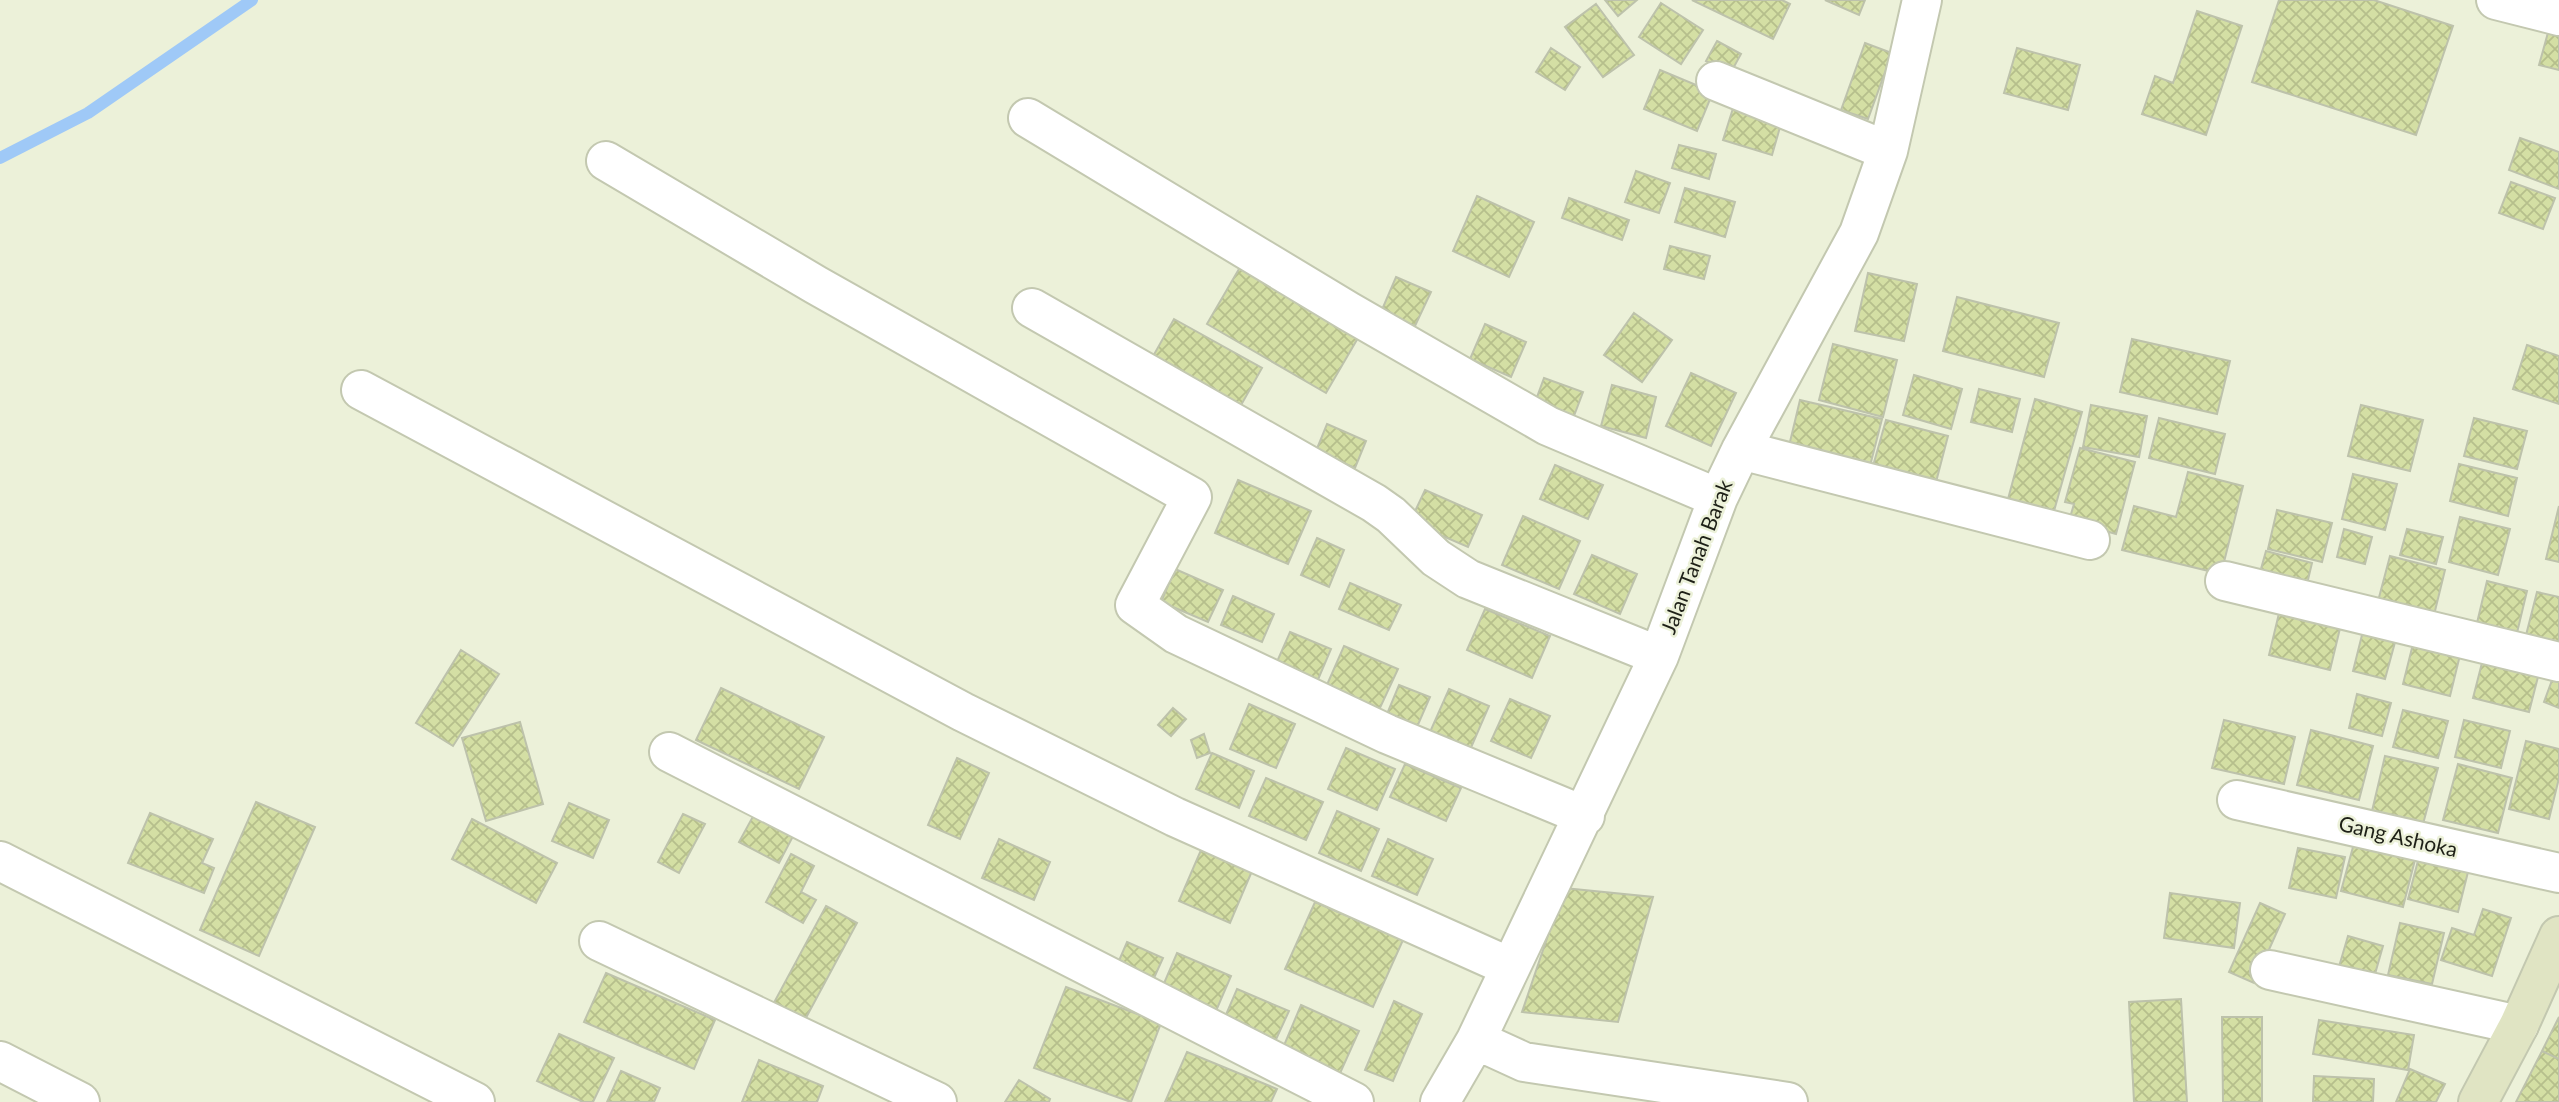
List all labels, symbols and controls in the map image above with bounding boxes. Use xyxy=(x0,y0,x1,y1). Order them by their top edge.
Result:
street label: Jalan Tanah Barak xyxy=(1655,476,1737,637)
street label: Gang Ashoka xyxy=(2337,810,2460,861)

